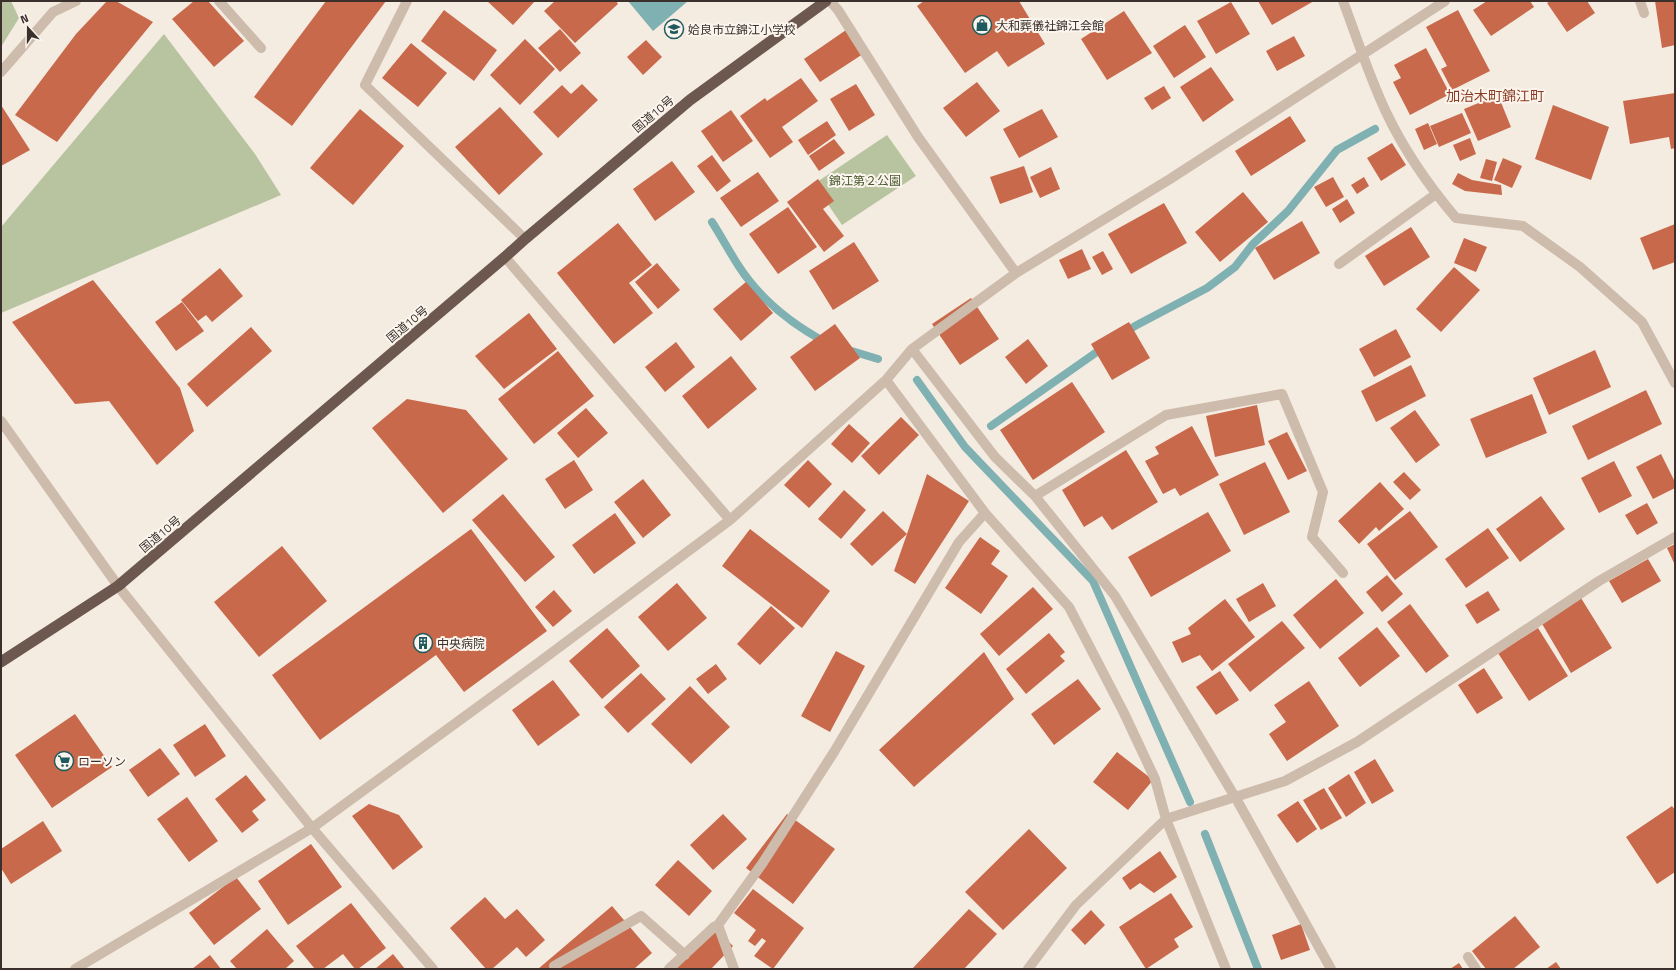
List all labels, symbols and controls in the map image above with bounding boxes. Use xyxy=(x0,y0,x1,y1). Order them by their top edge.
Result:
north arrow xyxy=(8,8,48,48)
text: N xyxy=(18,10,31,27)
shop icon: 大和葬儀社錦江会館 xyxy=(971,14,993,36)
place label: 大和葬儀社錦江会館 xyxy=(996,16,1104,35)
school or university icon: 姶良市立錦江小学校 xyxy=(663,18,685,40)
place label: 姶良市立錦江小学校 xyxy=(688,20,796,39)
district label: 加治木町錦江町 xyxy=(1446,85,1544,106)
street label: 国道10号 xyxy=(628,91,678,137)
park label: 錦江第２公園 xyxy=(829,171,901,190)
street label: 国道10号 xyxy=(382,301,432,347)
street label: 国道10号 xyxy=(135,511,185,557)
building icon: 中央病院 xyxy=(412,632,434,654)
place label: 中央病院 xyxy=(437,634,485,653)
supermarket icon: ローソン xyxy=(53,750,75,772)
place label: ローソン xyxy=(78,752,126,771)

